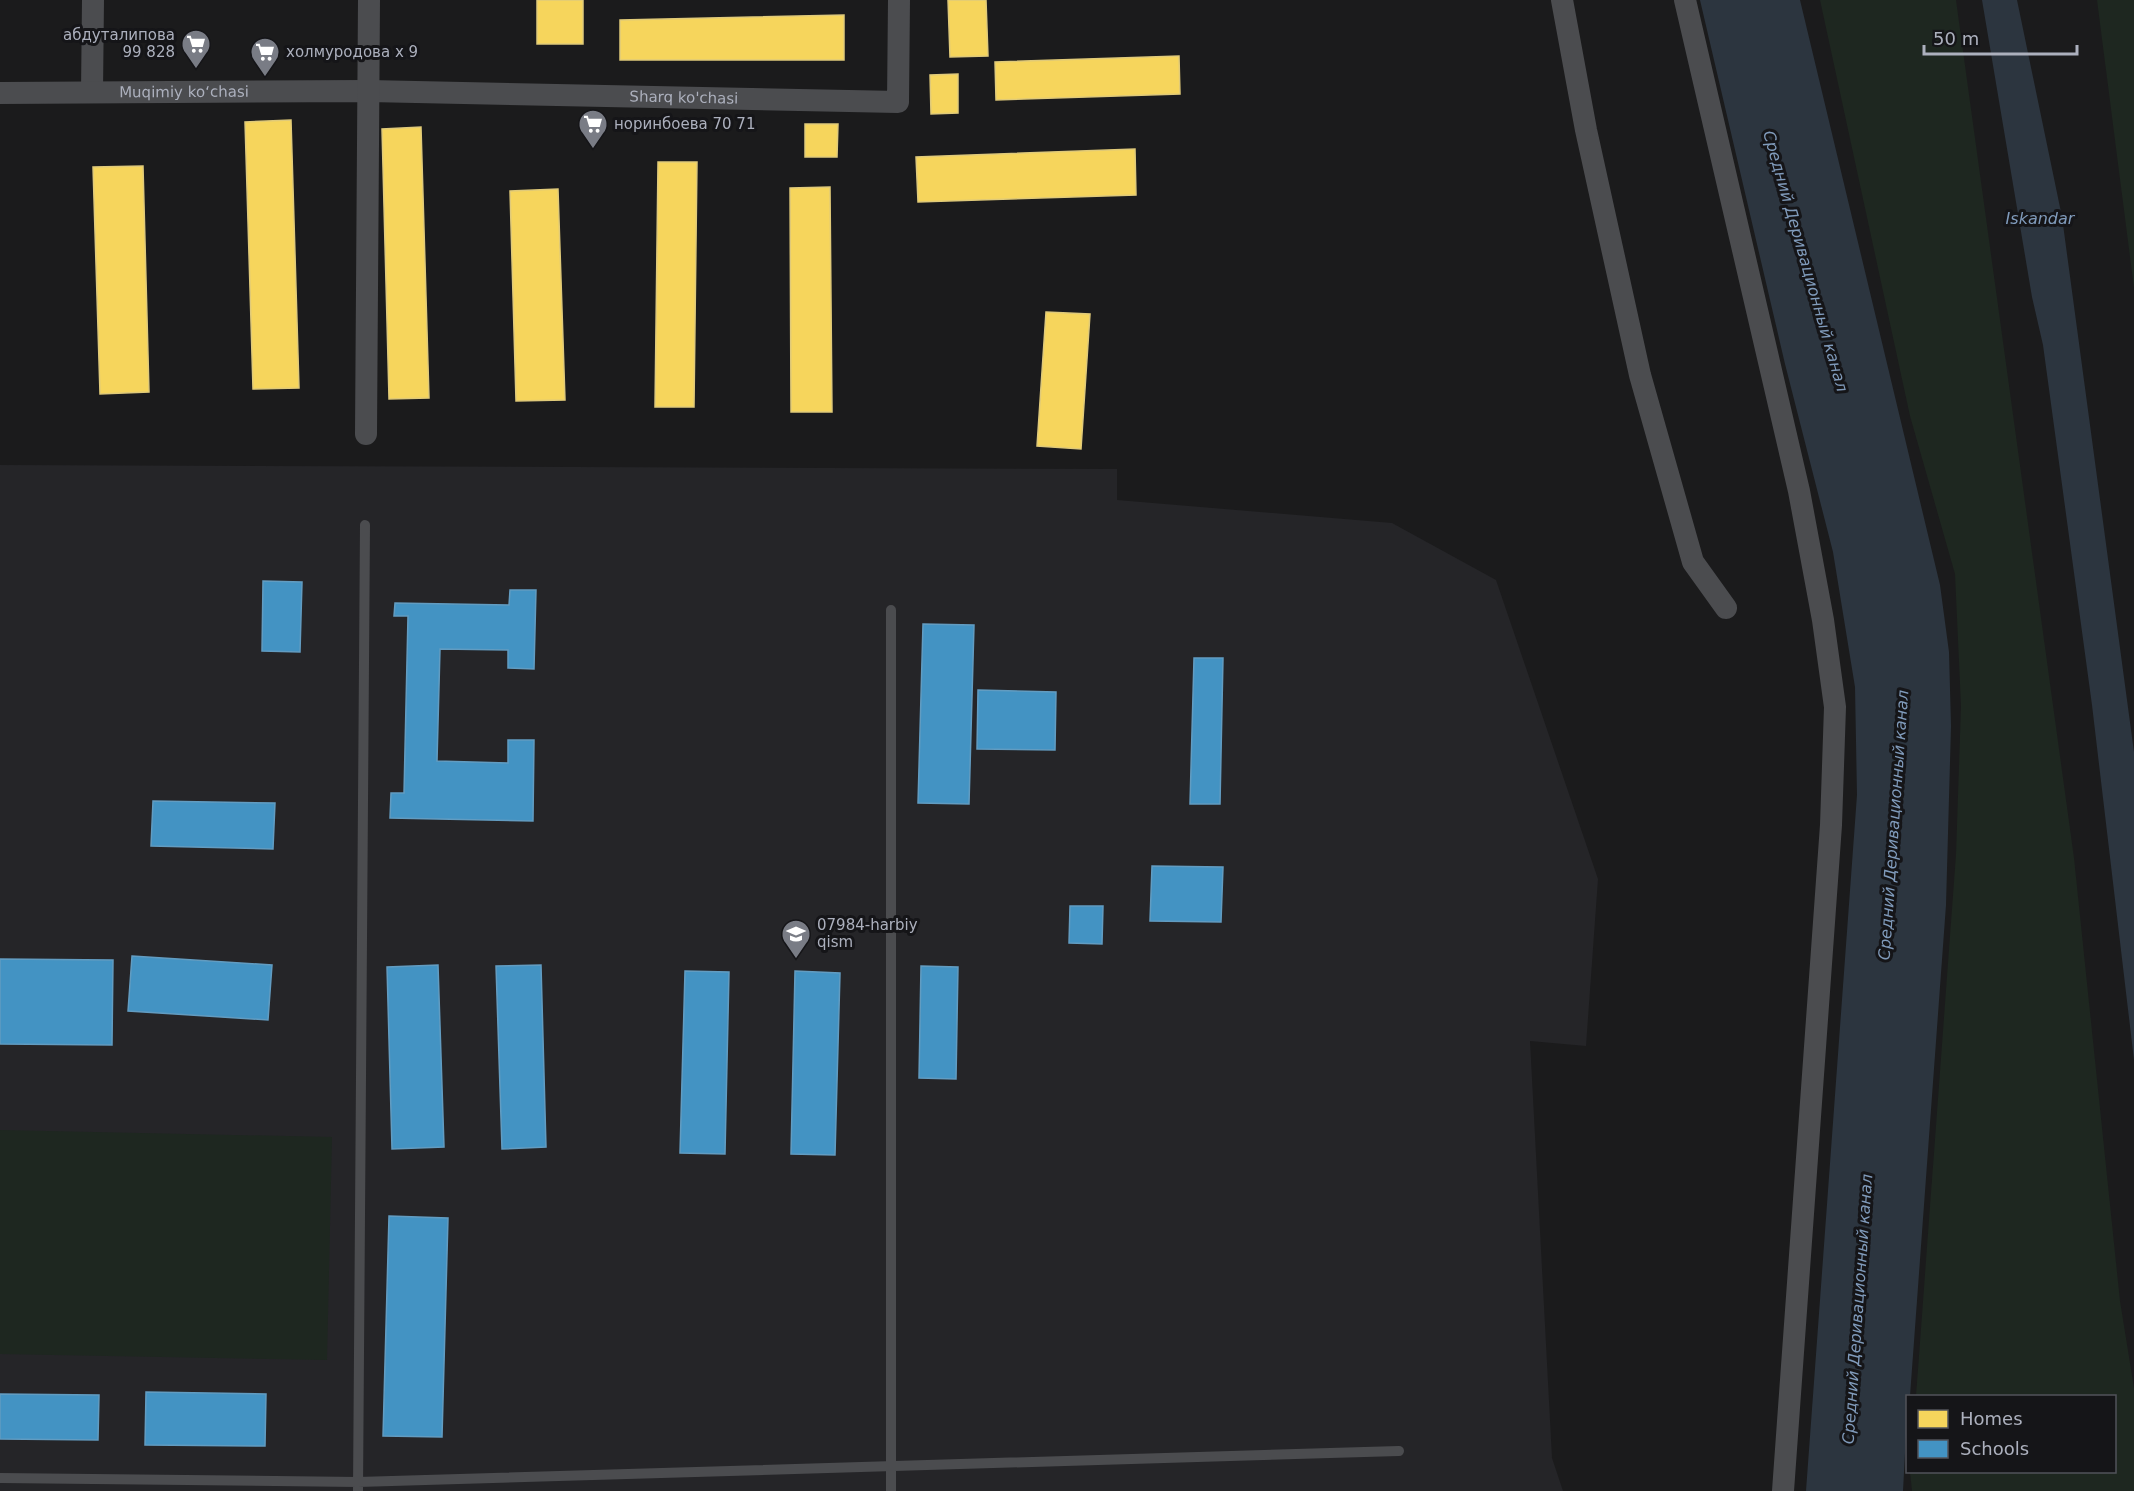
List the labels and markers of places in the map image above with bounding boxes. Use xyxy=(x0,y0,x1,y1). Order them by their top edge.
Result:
place label: абдуталипова 99 828 xyxy=(63,26,175,61)
supermarket icon: абдуталипова 99 828 xyxy=(180,28,212,70)
supermarket icon: холмуродова х 9 xyxy=(249,36,281,78)
place label: холмуродова х 9 xyxy=(286,43,418,61)
supermarket icon: норинбоева 70 71 xyxy=(577,108,609,150)
place label: норинбоева 70 71 xyxy=(614,115,755,133)
place label: 07984-harbiy qism xyxy=(817,916,918,951)
school or university icon: 07984-harbiy qism xyxy=(780,918,812,960)

